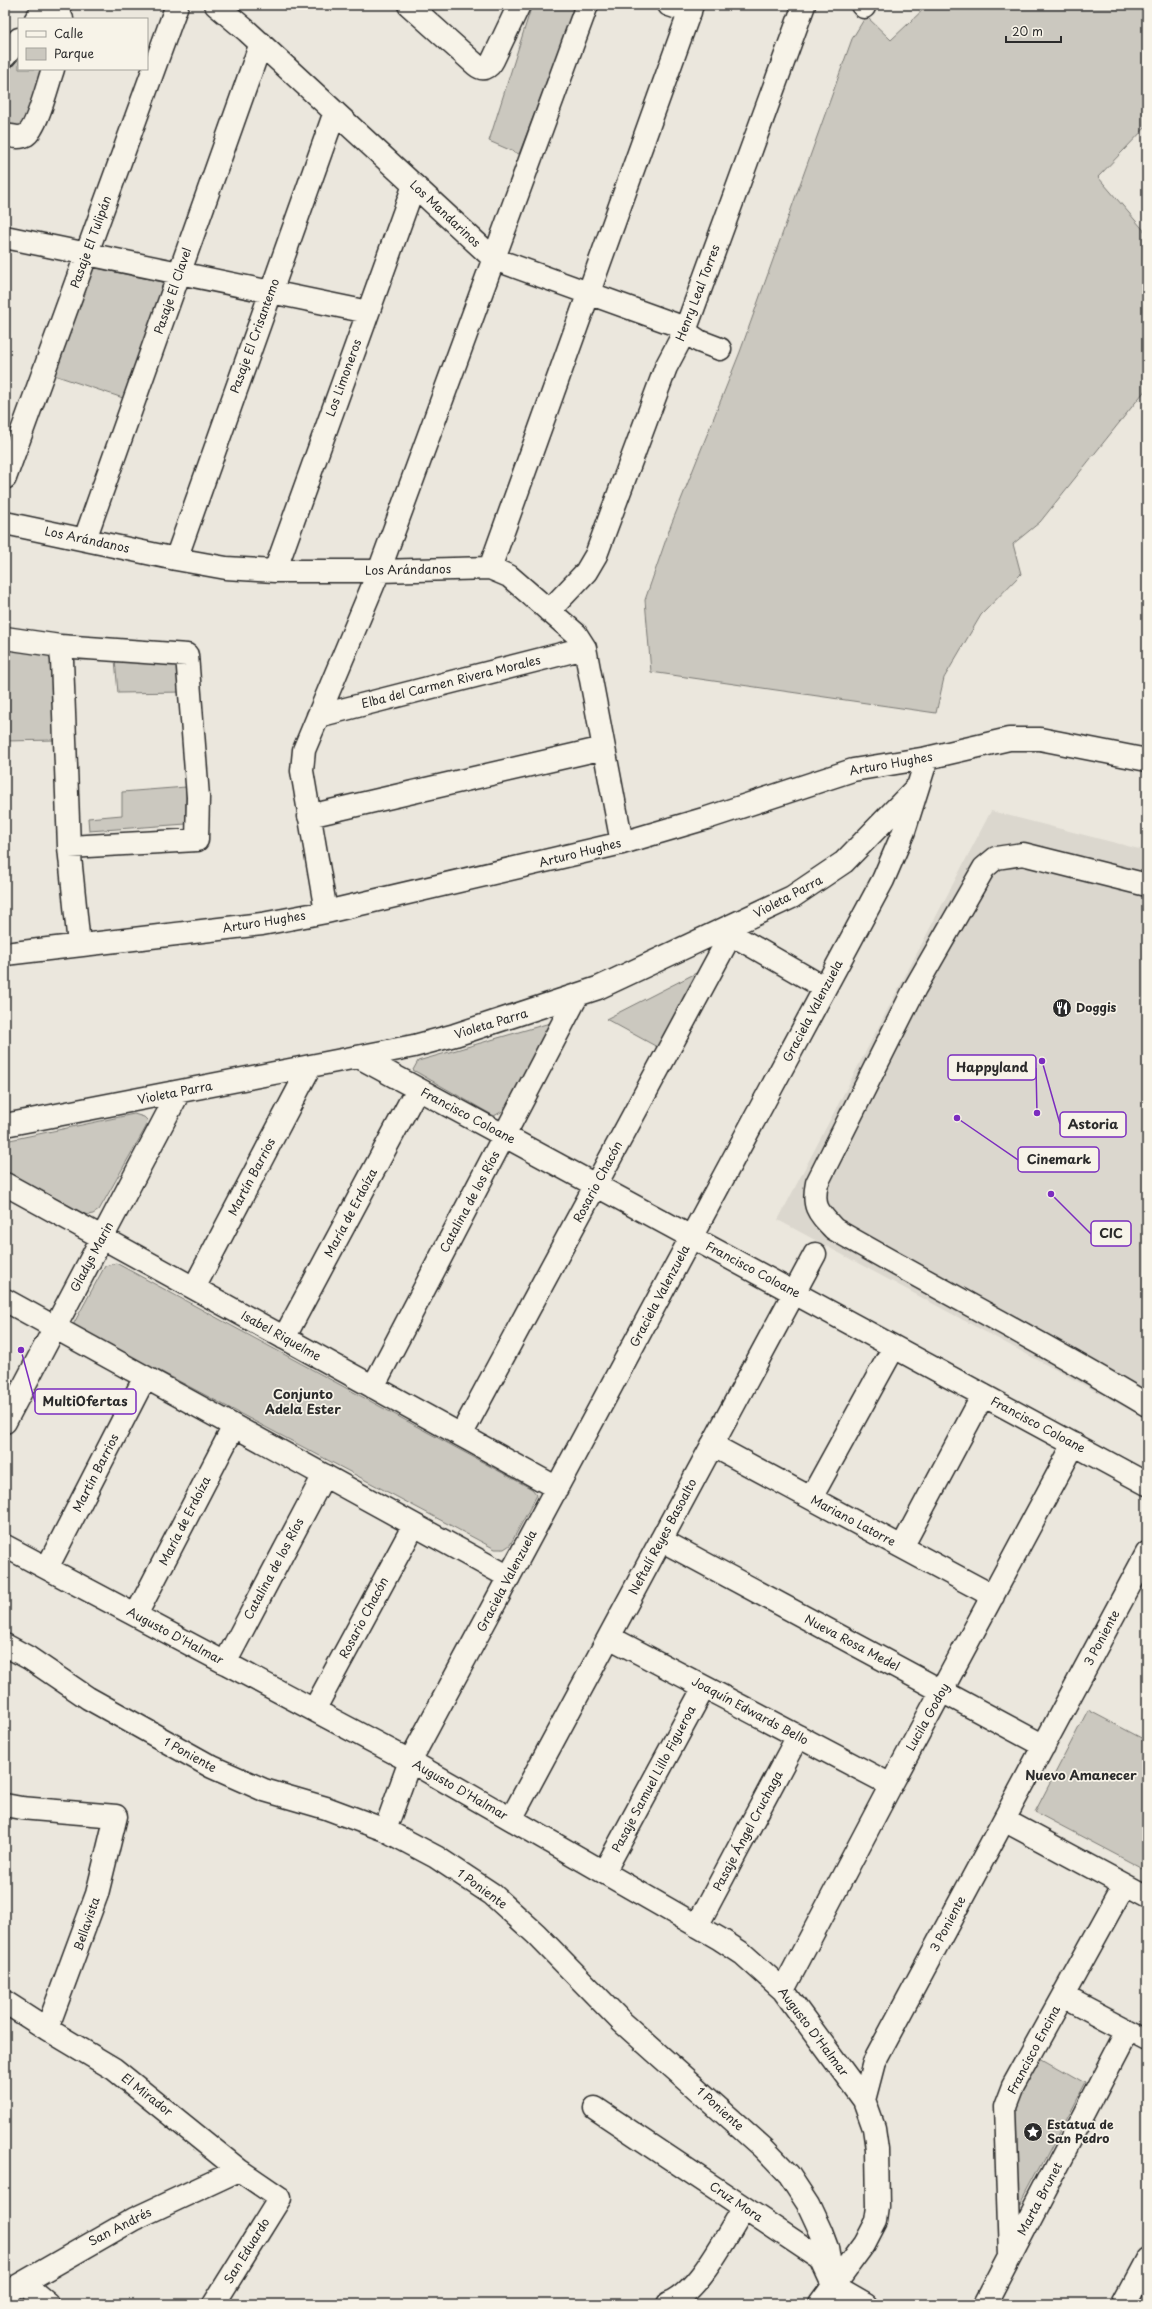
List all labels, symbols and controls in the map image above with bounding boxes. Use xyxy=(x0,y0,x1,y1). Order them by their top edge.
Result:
legend xyxy=(18,18,148,70)
scale bar xyxy=(1006,18,1061,44)
text: 20 m xyxy=(1012,22,1043,40)
text: Calle xyxy=(54,24,84,42)
text: Parque xyxy=(54,44,94,62)
street label: Los Mandarinos xyxy=(406,176,486,251)
street label: Pasaje El Tulipán xyxy=(65,193,115,290)
street label: Henry Leal Torres xyxy=(670,241,724,344)
street label: Pasaje El Clavel xyxy=(149,245,195,336)
street label: Pasaje El Crisantemo xyxy=(225,275,283,396)
street label: Los Limoneros xyxy=(321,336,366,419)
street label: Los Arándanos xyxy=(43,521,132,557)
street label: Los Arándanos xyxy=(365,559,452,579)
street label: Elba del Carmen Rivera Morales xyxy=(359,650,543,712)
street label: Arturo Hughes xyxy=(848,747,934,779)
street label: Arturo Hughes xyxy=(537,833,623,871)
street label: Violeta Parra xyxy=(750,870,826,922)
street label: Arturo Hughes xyxy=(221,905,307,936)
street label: Graciela Valenzuela xyxy=(778,956,847,1065)
restaurant icon: Doggis xyxy=(1051,997,1073,1019)
place label: Doggis xyxy=(1076,998,1117,1016)
street label: Violeta Parra xyxy=(452,1003,530,1043)
callout: Happyland xyxy=(948,1055,1036,1080)
text: Happyland xyxy=(956,1057,1029,1076)
street label: Violeta Parra xyxy=(136,1076,214,1108)
street label: Francisco Coloane xyxy=(418,1082,519,1148)
callout: Astoria xyxy=(1060,1112,1126,1137)
text: Astoria xyxy=(1068,1114,1118,1133)
street label: Martín Barrios xyxy=(223,1134,279,1219)
street label: Rosario Chacón xyxy=(568,1138,626,1225)
street label: Catalina de los Ríos xyxy=(435,1147,504,1256)
callout: Cinemark xyxy=(1018,1147,1099,1172)
text: Cinemark xyxy=(1027,1149,1092,1168)
street label: María de Erdoíza xyxy=(319,1164,381,1260)
street label: Gladys Marin xyxy=(65,1218,117,1295)
callout: CIC xyxy=(1091,1221,1131,1246)
text: CIC xyxy=(1099,1223,1123,1242)
street label: Francisco Coloane xyxy=(703,1236,804,1302)
street label: Graciela Valenzuela xyxy=(625,1241,694,1350)
street label: Isabel Riquelme xyxy=(238,1306,325,1365)
district label: Conjunto Adela Ester xyxy=(264,1384,341,1418)
callout: MultiOfertas xyxy=(35,1389,136,1414)
text: MultiOfertas xyxy=(42,1391,128,1410)
street label: Francisco Coloane xyxy=(988,1391,1089,1457)
street label: Martín Barrios xyxy=(68,1430,123,1515)
street label: María de Erdoíza xyxy=(154,1472,215,1568)
street label: Neftalí Reyes Basoalto xyxy=(624,1475,701,1598)
street label: Mariano Latorre xyxy=(808,1490,899,1550)
street label: Catalina de los Ríos xyxy=(239,1514,308,1623)
street label: Graciela Valenzuela xyxy=(472,1526,541,1635)
street label: Rosario Chacón xyxy=(334,1574,392,1661)
street label: Augusto D'Halmar xyxy=(124,1602,228,1669)
street label: 3 Poniente xyxy=(1079,1606,1124,1669)
street label: Nueva Rosa Medel xyxy=(802,1609,903,1675)
street label: Joaquín Edwards Bello xyxy=(689,1672,812,1749)
street label: Lucila Godoy xyxy=(901,1679,953,1754)
street label: Pasaje Samuel Lillo Figueroa xyxy=(607,1702,700,1855)
street label: 1 Poniente xyxy=(161,1732,221,1776)
street label: Augusto D'Halmar xyxy=(409,1754,512,1824)
district label: Nuevo Amanecer xyxy=(1025,1765,1137,1784)
street label: Pasaje Ángel Cruchaga xyxy=(708,1767,787,1894)
street label: 1 Poniente xyxy=(454,1864,512,1913)
street label: 3 Poniente xyxy=(925,1892,970,1955)
street label: Bellavista xyxy=(68,1894,104,1953)
street label: Augusto D'Halmar xyxy=(774,1983,854,2080)
street label: Francisco Encina xyxy=(1002,2002,1064,2097)
street label: El Mirador xyxy=(118,2068,177,2120)
street label: 1 Poniente xyxy=(693,2082,749,2135)
place label: Estatua de San Pedro xyxy=(1047,2115,1114,2147)
place icon: Estatua de San Pedro xyxy=(1022,2121,1044,2143)
street label: Marta Brunet xyxy=(1012,2158,1066,2238)
street label: Cruz Mora xyxy=(706,2177,767,2226)
street label: San Andrés xyxy=(85,2202,155,2250)
street label: San Eduardo xyxy=(219,2214,274,2287)

